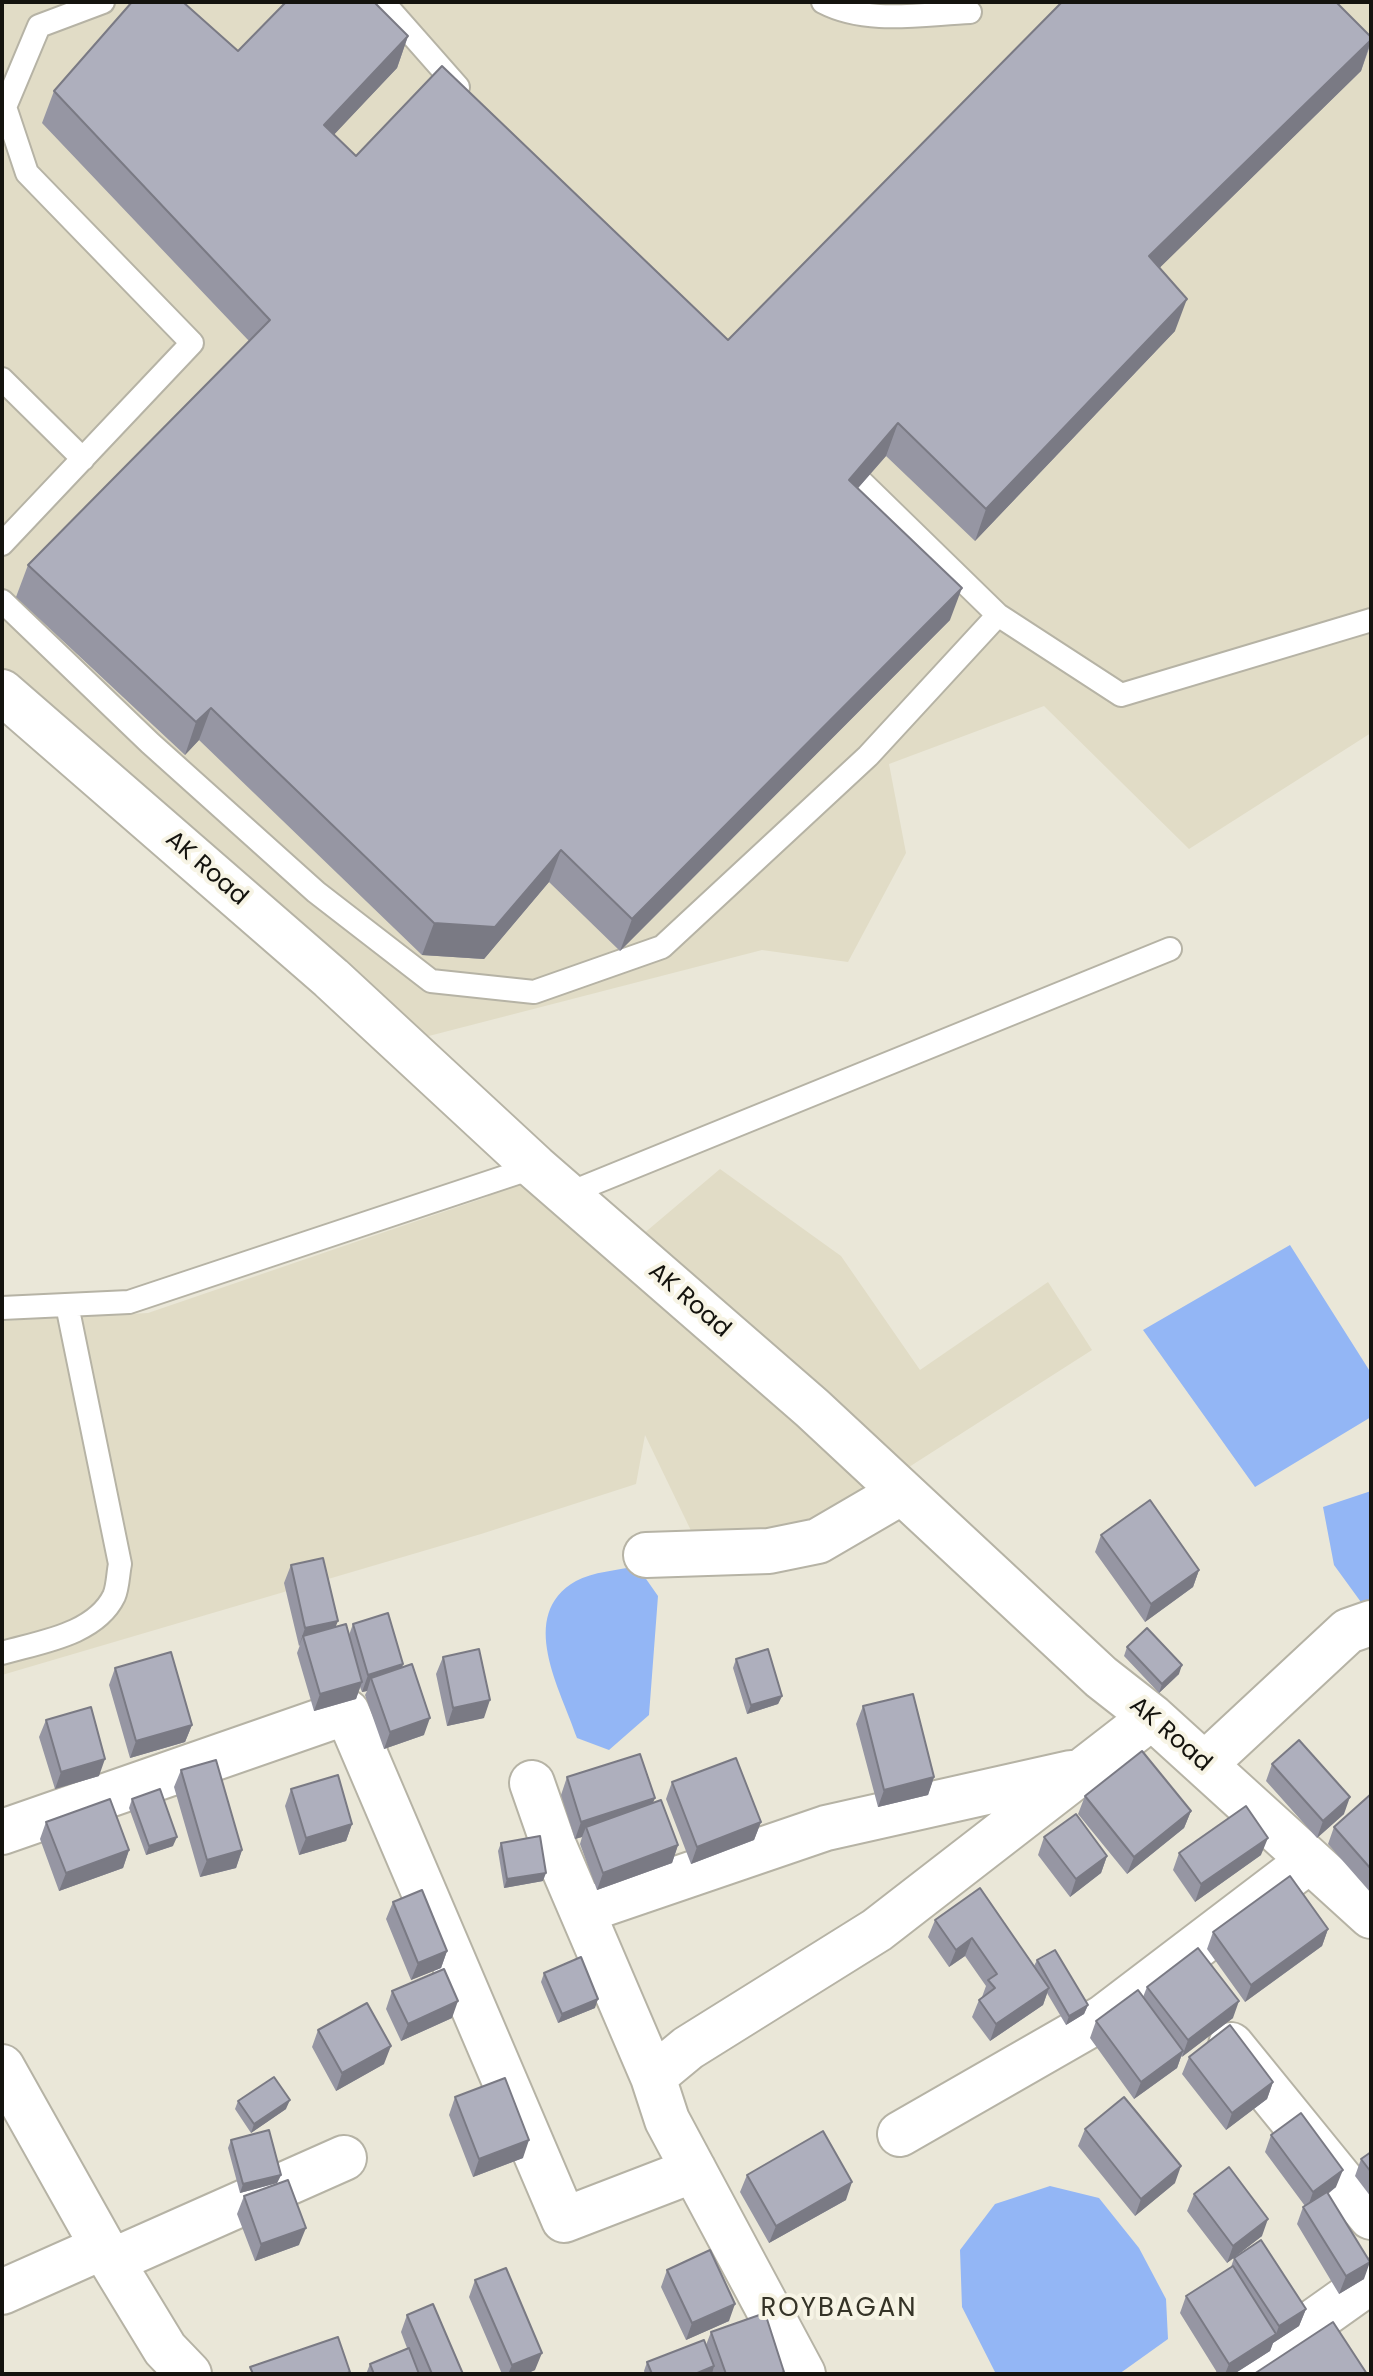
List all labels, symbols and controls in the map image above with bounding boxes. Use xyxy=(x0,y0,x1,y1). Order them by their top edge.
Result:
street label: AK Road xyxy=(159,826,253,912)
street label: AK Road xyxy=(642,1258,736,1344)
street label: AK Road xyxy=(1123,1692,1217,1778)
district label: ROYBAGAN xyxy=(761,2293,917,2325)

